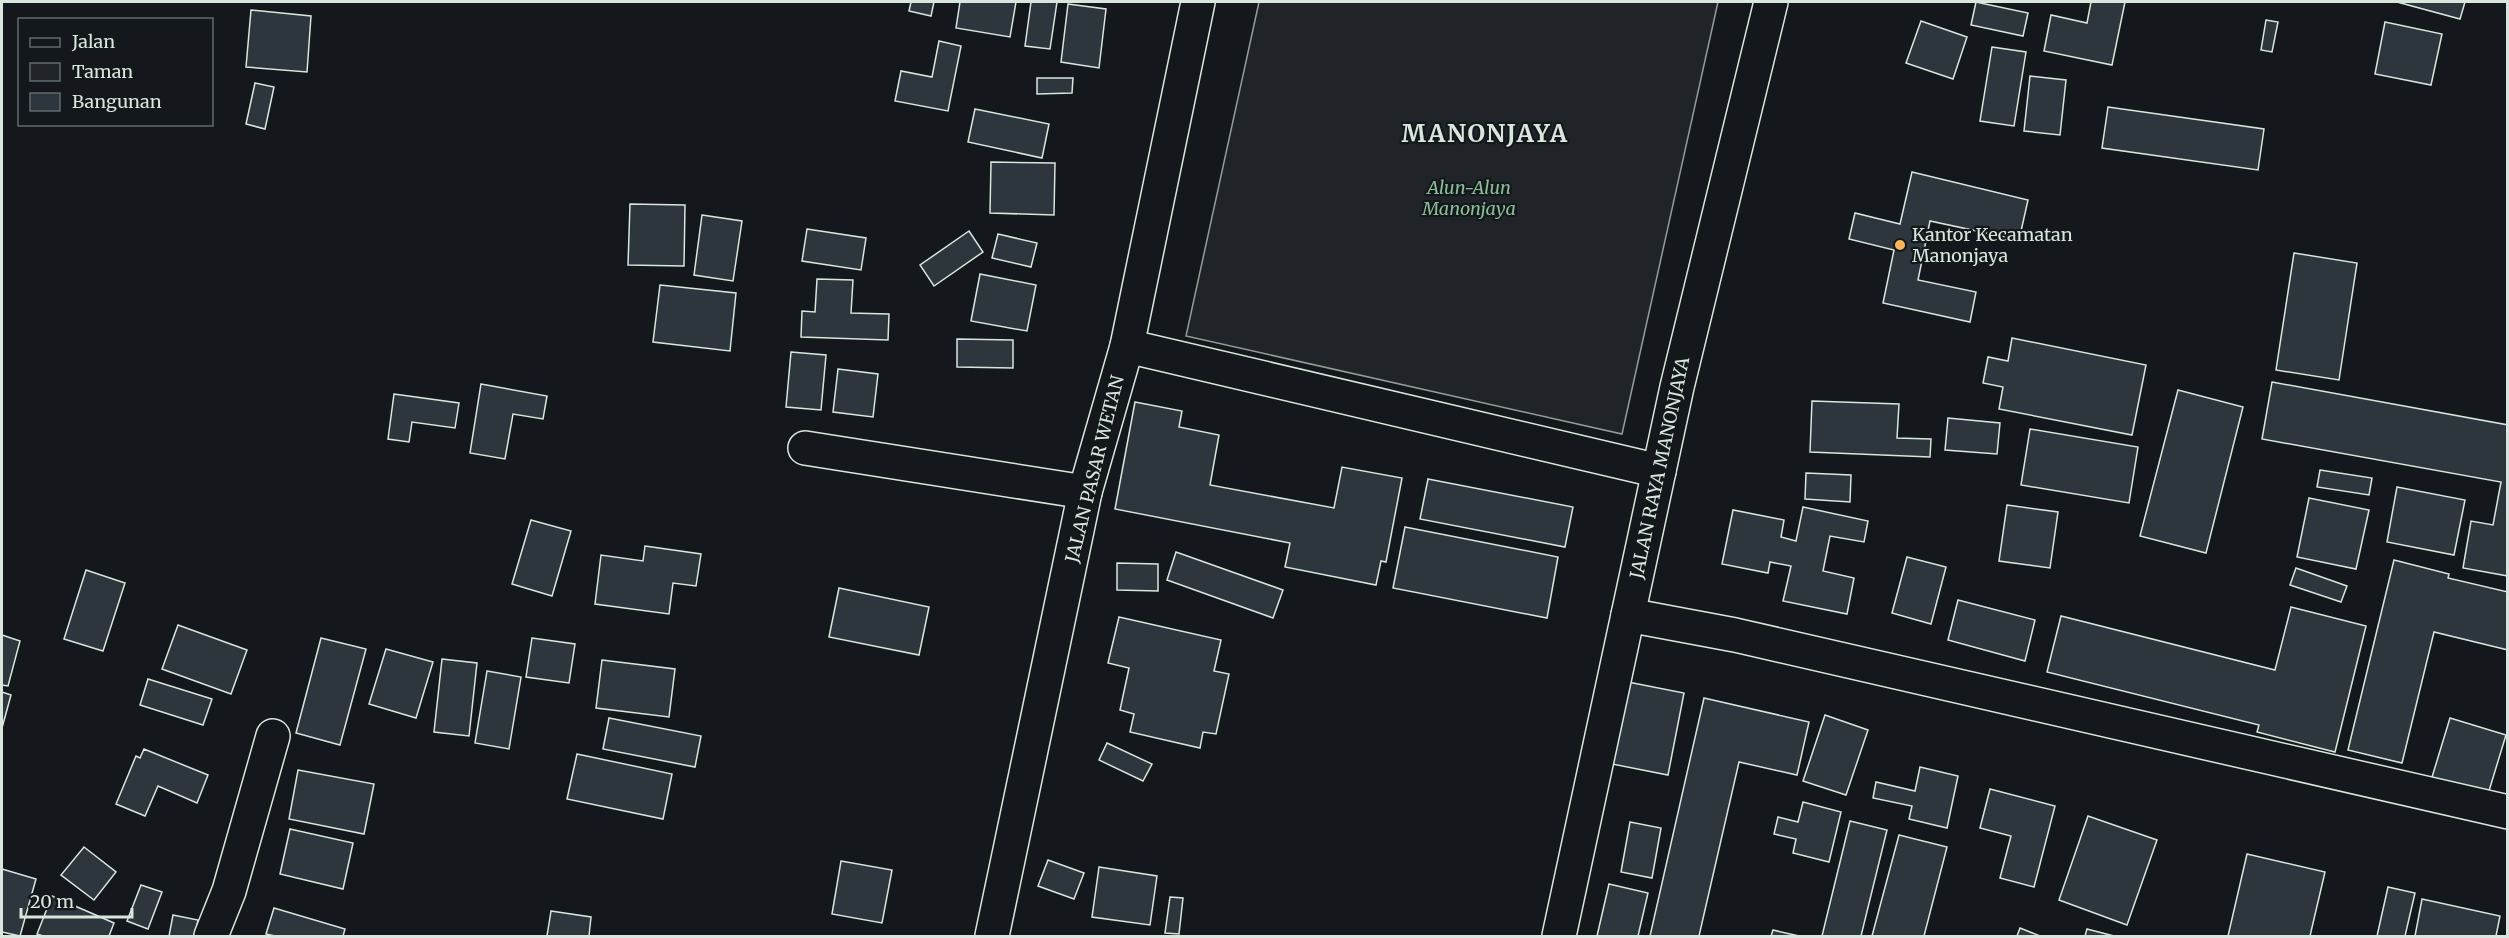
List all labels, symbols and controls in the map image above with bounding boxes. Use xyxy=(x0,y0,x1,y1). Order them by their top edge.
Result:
legend xyxy=(18,18,213,126)
text: Jalan xyxy=(71,30,115,53)
text: Taman xyxy=(72,60,133,83)
text: Bangunan xyxy=(72,90,162,113)
district label: MANONJAYA xyxy=(1401,118,1569,149)
park label: Alun-Alun Manonjaya xyxy=(1421,176,1516,220)
place label: Kantor Kecamatan Manonjaya xyxy=(1912,223,2073,267)
marker: Kantor Kecamatan Manonjaya xyxy=(1893,238,1907,252)
street label: JALAN RAYA MANONJAYA xyxy=(1625,355,1694,582)
street label: JALAN PASAR WETAN xyxy=(1060,373,1129,566)
scale bar xyxy=(21,881,132,919)
text: 20 m xyxy=(30,890,74,913)

